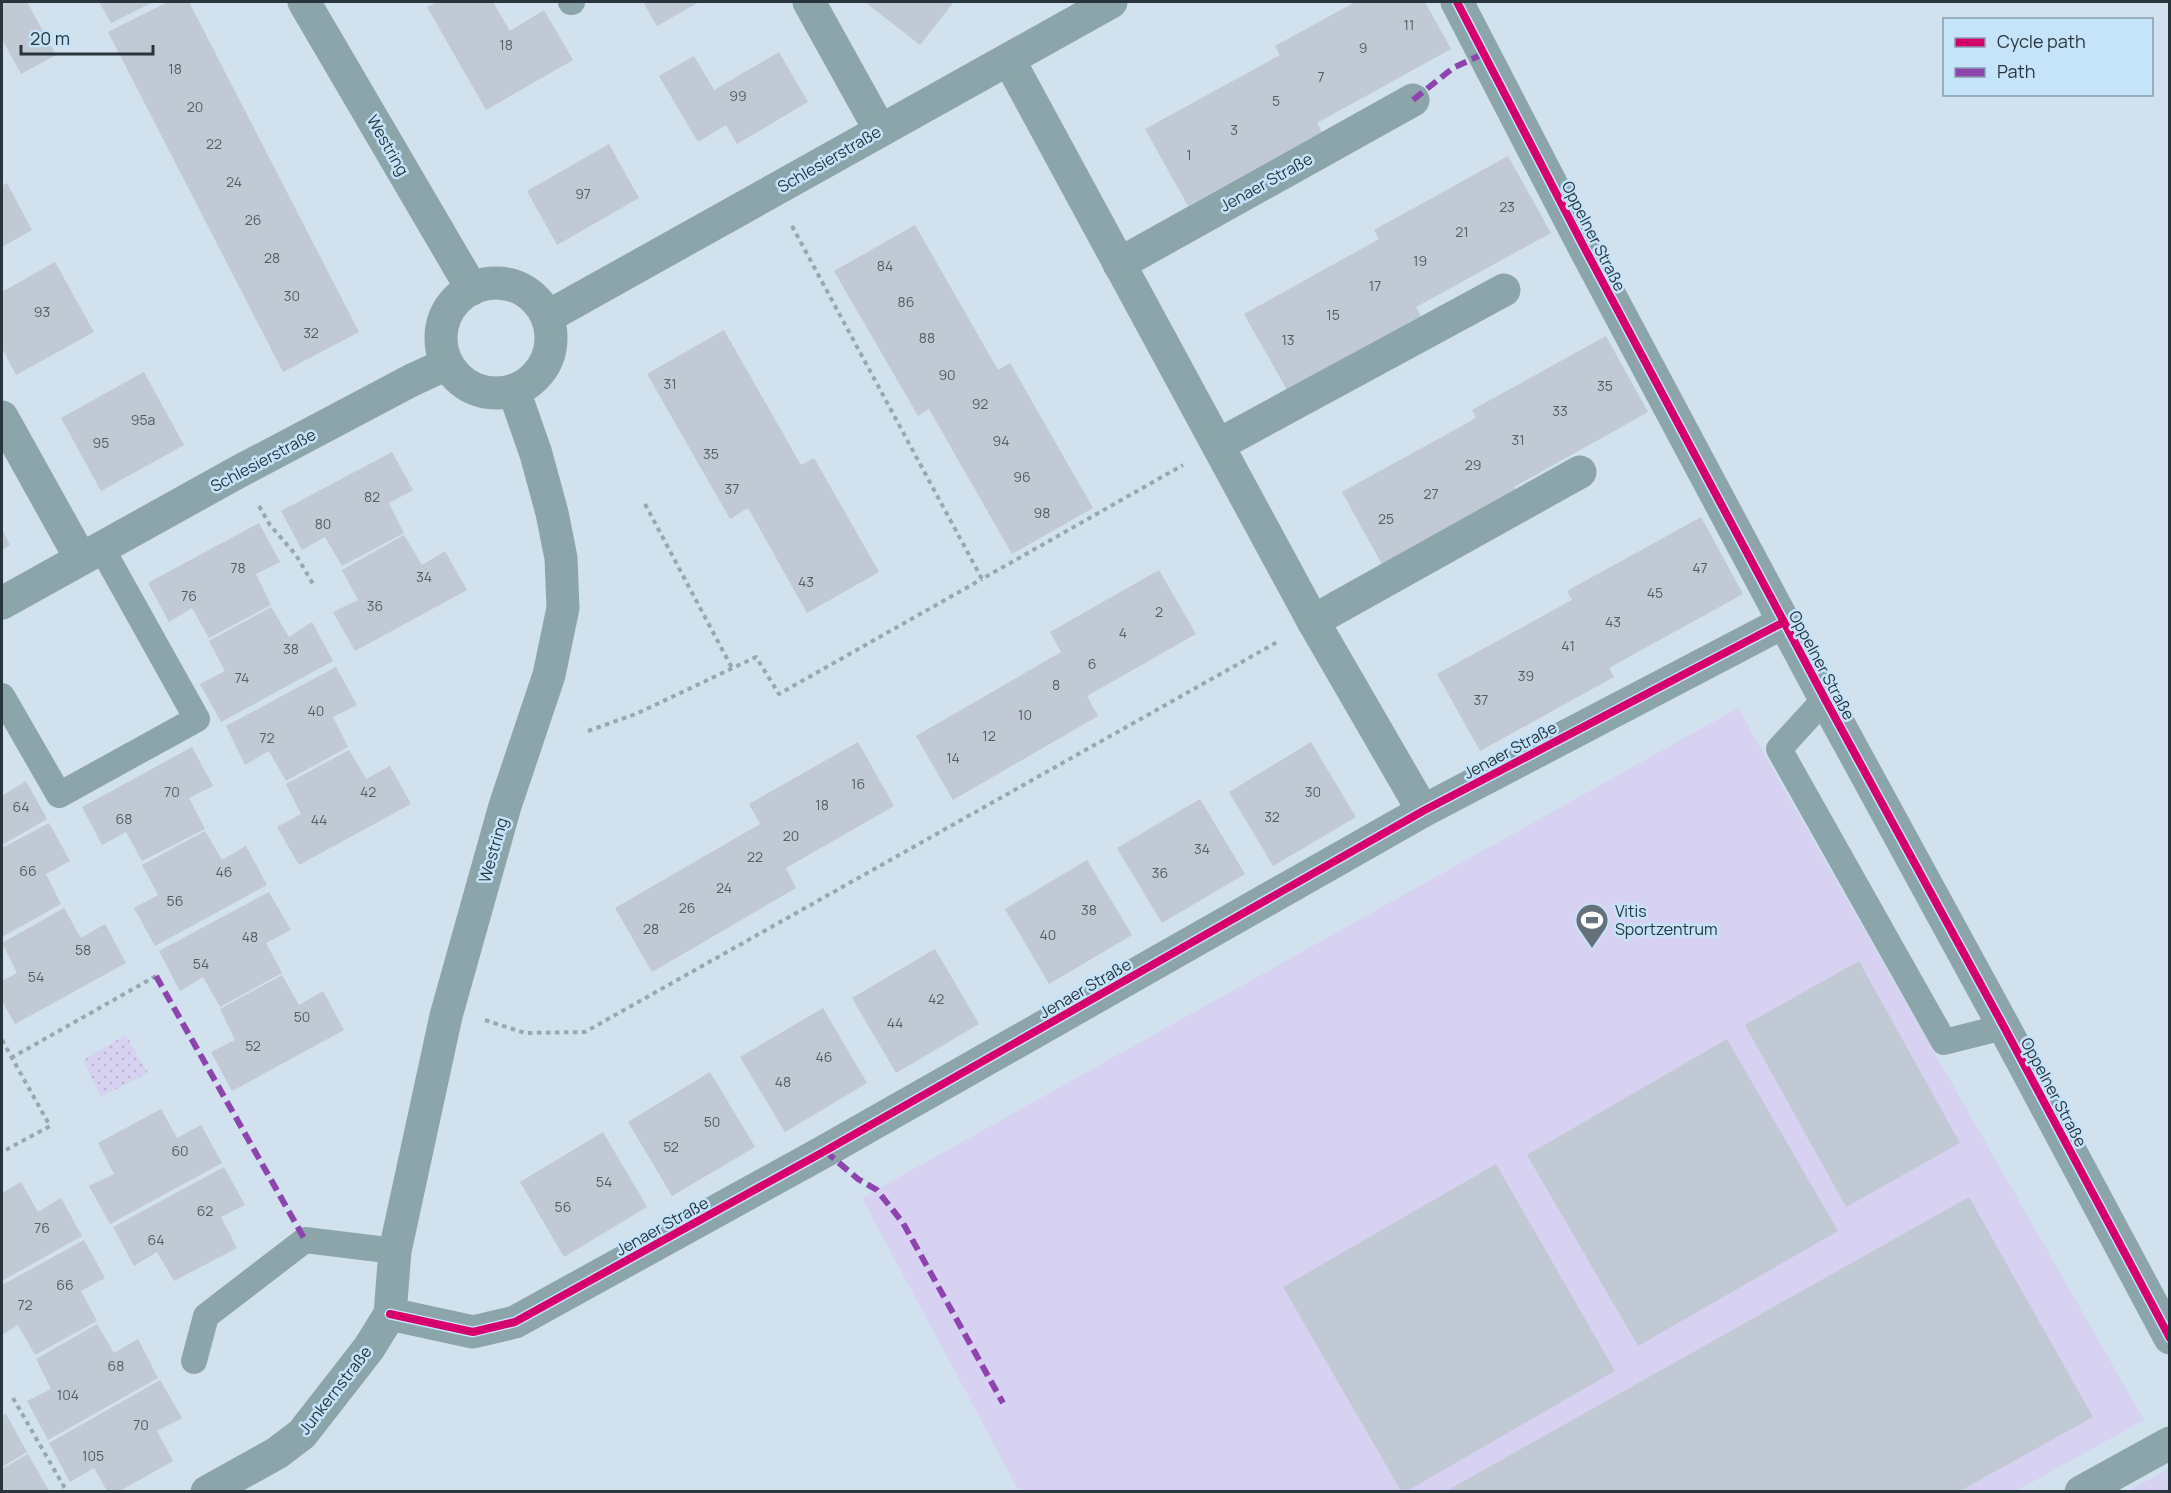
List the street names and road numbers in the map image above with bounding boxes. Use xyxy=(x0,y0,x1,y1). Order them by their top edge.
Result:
street label: Westring xyxy=(362,111,414,179)
street label: Schlesierstraße xyxy=(773,120,885,198)
street label: Jenaer Straße xyxy=(1216,147,1316,217)
street label: Oppelner Straße xyxy=(1557,177,1631,295)
street label: Schlesierstraße xyxy=(206,423,320,497)
street label: Oppelner Straße xyxy=(1784,606,1860,724)
street label: Jenaer Straße xyxy=(1459,716,1561,784)
street label: Westring xyxy=(473,815,513,885)
street label: Jenaer Straße xyxy=(1035,953,1135,1023)
street label: Oppelner Straße xyxy=(2016,1033,2092,1151)
street label: Jenaer Straße xyxy=(612,1191,712,1261)
street label: Junkernstraße xyxy=(293,1341,377,1439)

